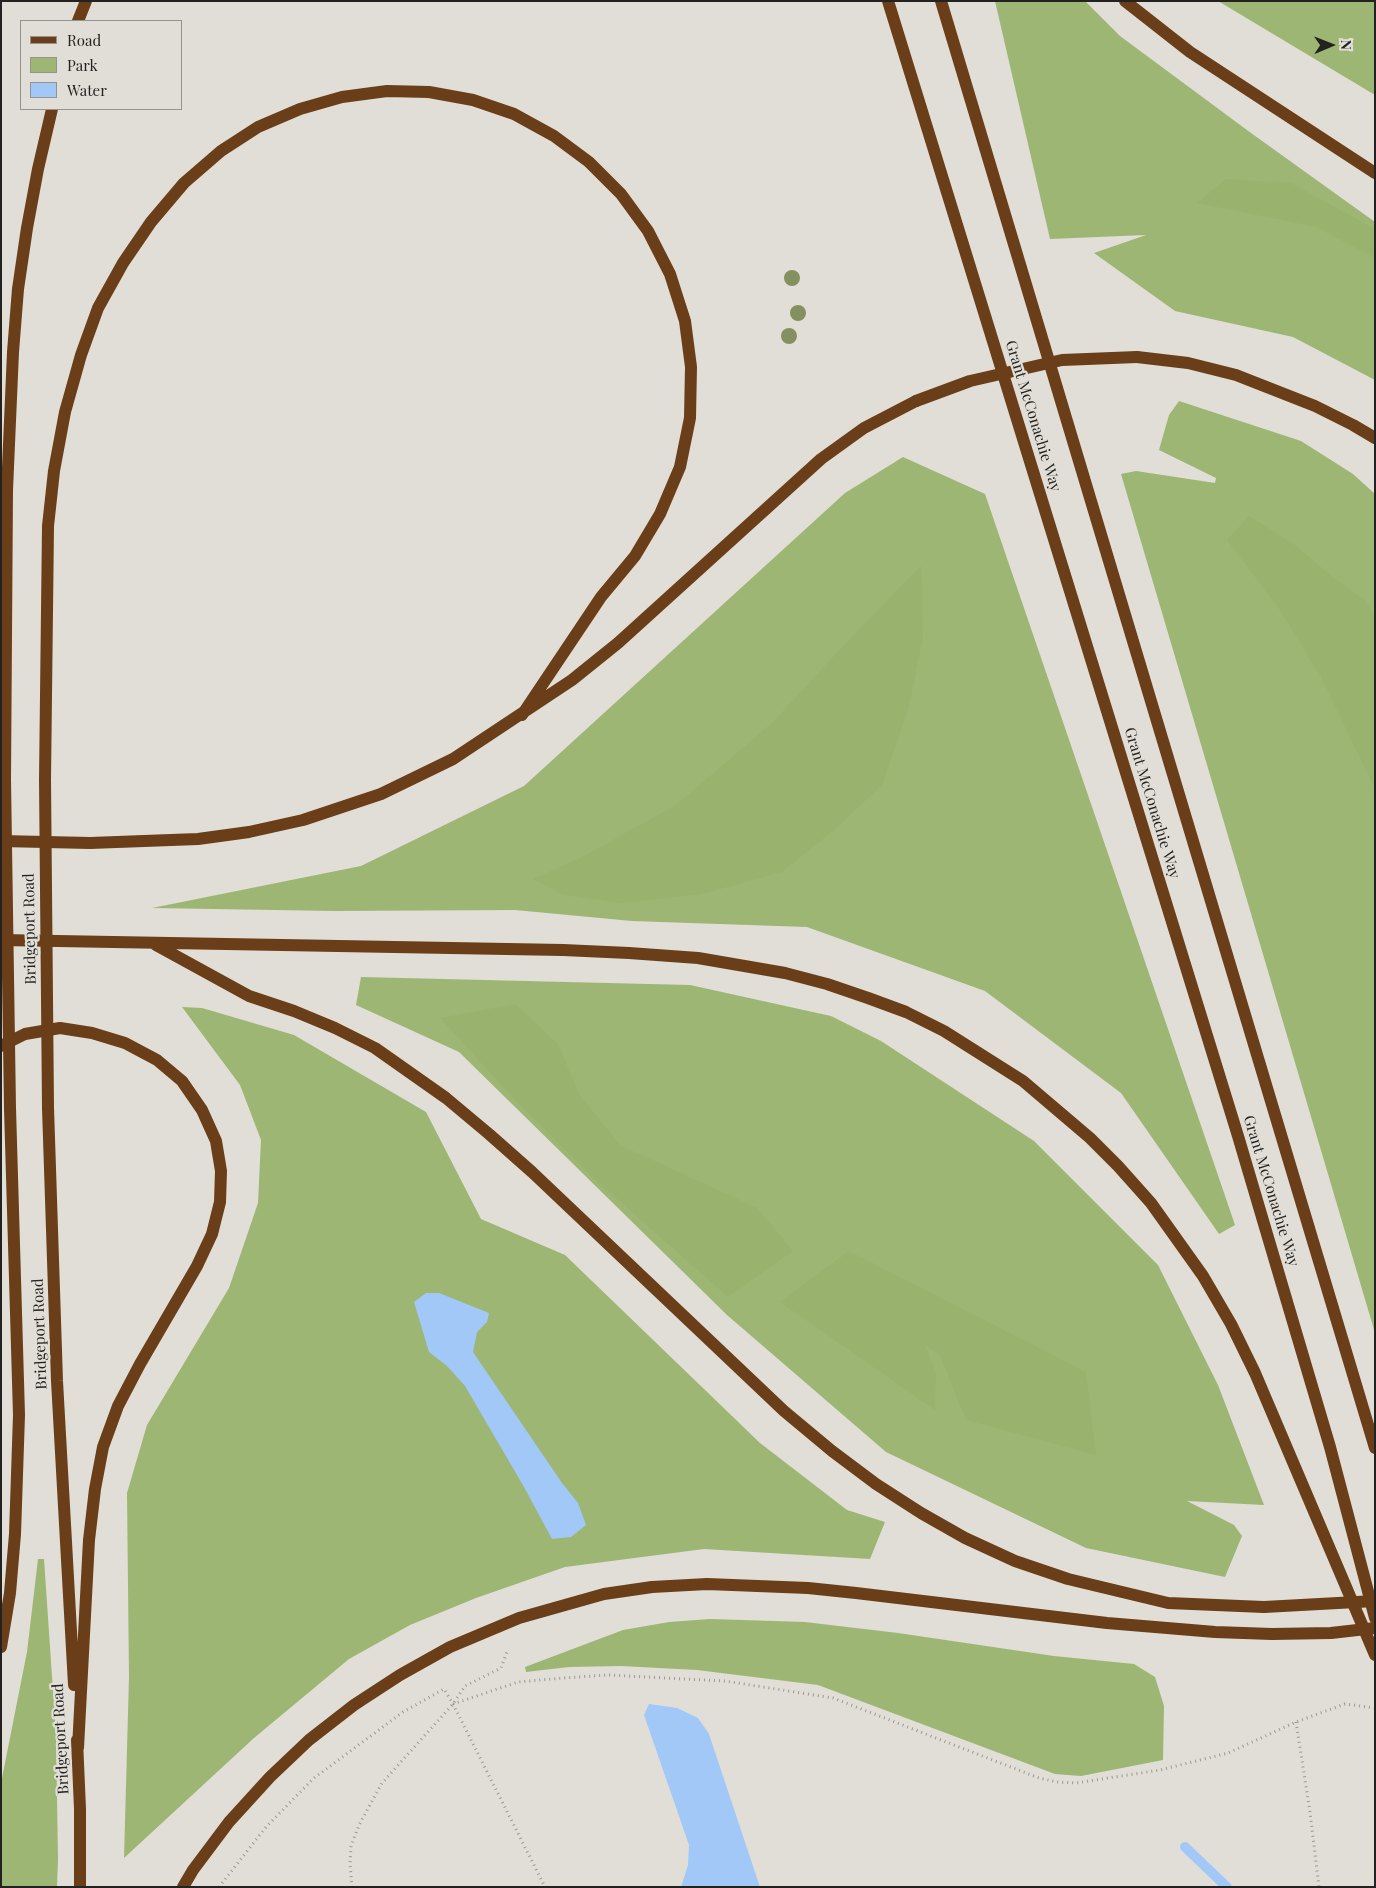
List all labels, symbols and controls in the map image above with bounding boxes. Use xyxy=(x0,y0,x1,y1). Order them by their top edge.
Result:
legend xyxy=(20,20,182,110)
north arrow xyxy=(1306,20,1356,70)
text: Road xyxy=(67,30,101,50)
text: N xyxy=(1337,40,1356,50)
text: Park xyxy=(67,55,98,75)
text: Water xyxy=(67,80,107,100)
street label: Grant McConachie Way xyxy=(1001,338,1065,494)
street label: Grant McConachie Way xyxy=(1120,725,1184,881)
street label: Bridgeport Road xyxy=(20,873,40,985)
street label: Grant McConachie Way xyxy=(1239,1113,1303,1269)
street label: Bridgeport Road xyxy=(29,1278,51,1390)
street label: Bridgeport Road xyxy=(49,1683,73,1795)

